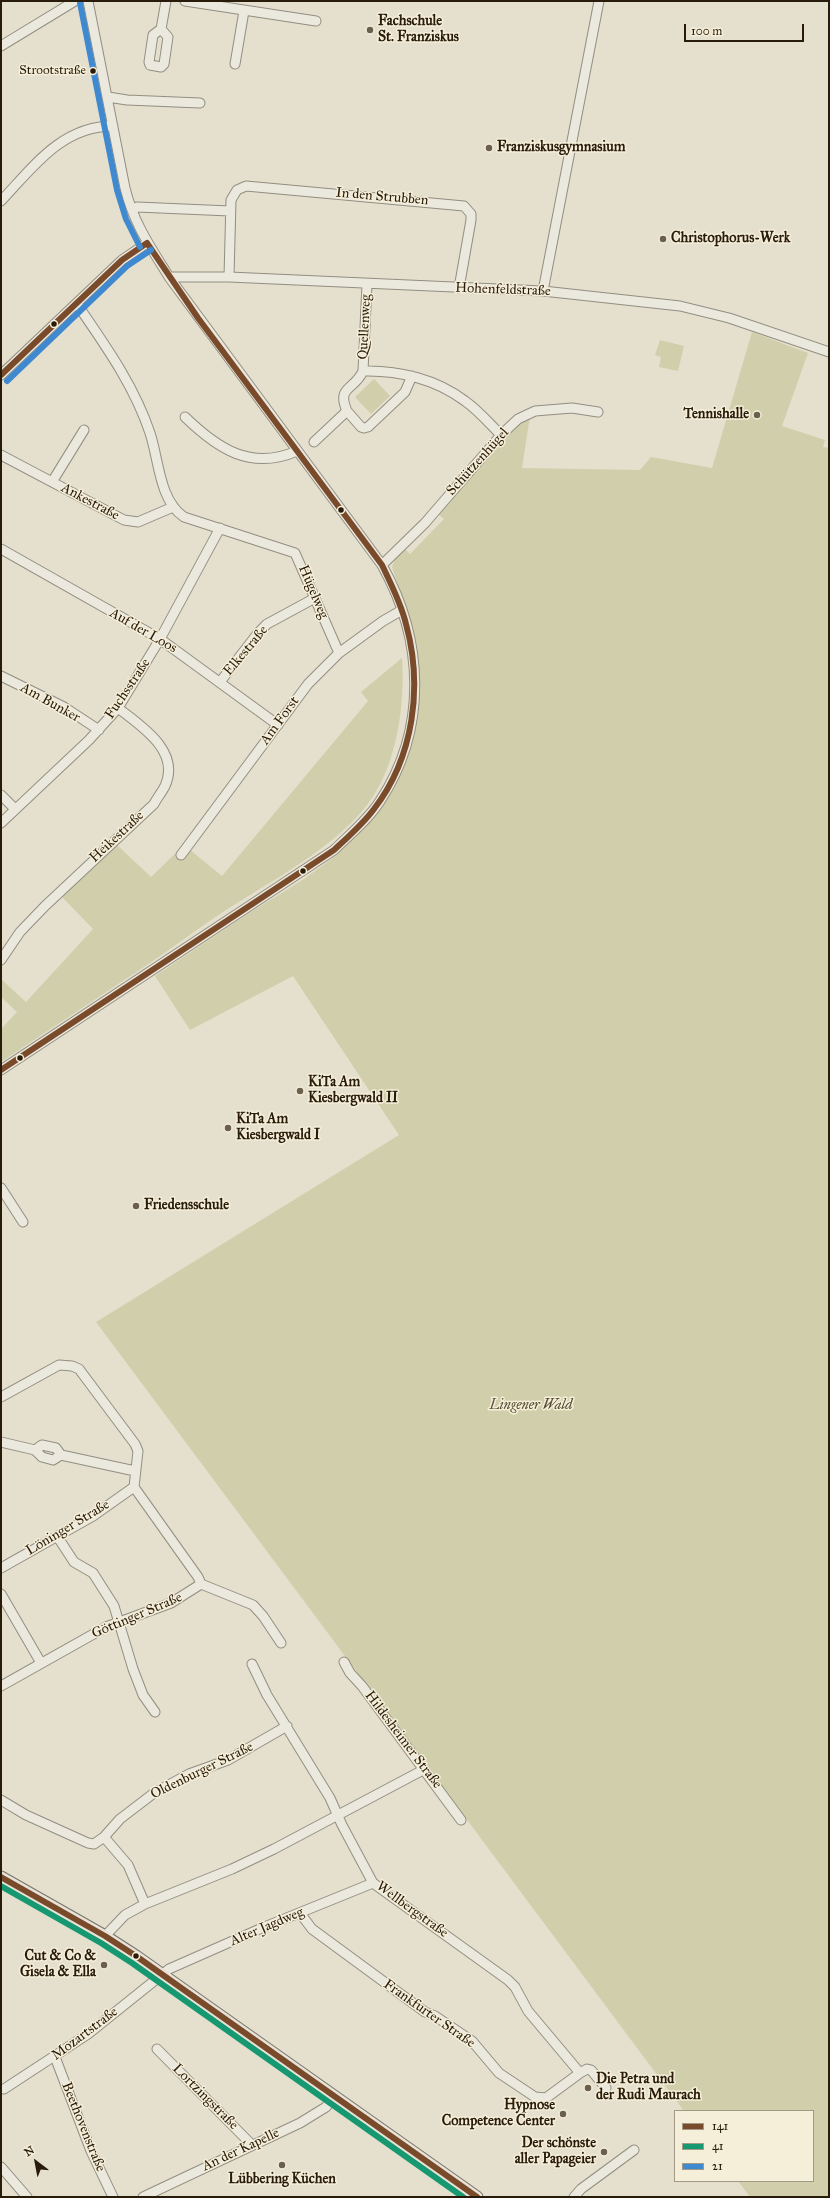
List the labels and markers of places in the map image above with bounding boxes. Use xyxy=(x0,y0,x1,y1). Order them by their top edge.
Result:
place label: Fachschule St. Franziskus xyxy=(378,14,459,46)
marker: Fachschule St. Franziskus xyxy=(365,25,375,35)
place label: Strootstraße xyxy=(19,63,86,79)
marker: Strootstraße xyxy=(88,66,98,76)
place label: Franziskusgymnasium xyxy=(497,140,625,156)
marker: Franziskusgymnasium xyxy=(484,143,494,153)
place label: Christophorus-Werk xyxy=(671,231,790,247)
marker: Christophorus-Werk xyxy=(658,234,668,244)
unlabelled marker xyxy=(49,319,59,329)
place label: Tennishalle xyxy=(684,407,749,423)
marker: Tennishalle xyxy=(752,410,762,420)
unlabelled marker xyxy=(336,505,346,515)
unlabelled marker xyxy=(298,866,308,876)
unlabelled marker xyxy=(15,1053,25,1063)
place label: KiTa Am Kiesbergwald II xyxy=(308,1075,398,1108)
marker: KiTa Am Kiesbergwald II xyxy=(295,1086,305,1096)
place label: KiTa Am Kiesbergwald I xyxy=(236,1112,320,1144)
marker: KiTa Am Kiesbergwald I xyxy=(223,1123,233,1133)
place label: Friedensschule xyxy=(144,1198,229,1214)
marker: Friedensschule xyxy=(131,1201,141,1211)
place label: Cut & Co & Gisela & Ella xyxy=(20,1949,96,1982)
unlabelled marker xyxy=(131,1951,141,1961)
marker: Cut & Co & Gisela & Ella xyxy=(99,1960,109,1970)
place label: Die Petra und der Rudi Maurach xyxy=(596,2072,701,2104)
marker: Die Petra und der Rudi Maurach xyxy=(583,2083,593,2093)
place label: Hypnose Competence Center xyxy=(442,2098,555,2130)
marker: Hypnose Competence Center xyxy=(558,2109,568,2119)
place label: Der schönste aller Papageier xyxy=(515,2136,596,2168)
marker: Der schönste aller Papageier xyxy=(599,2147,609,2157)
marker: Lübbering Küchen xyxy=(277,2160,287,2170)
place label: Lübbering Küchen xyxy=(228,2172,336,2188)

